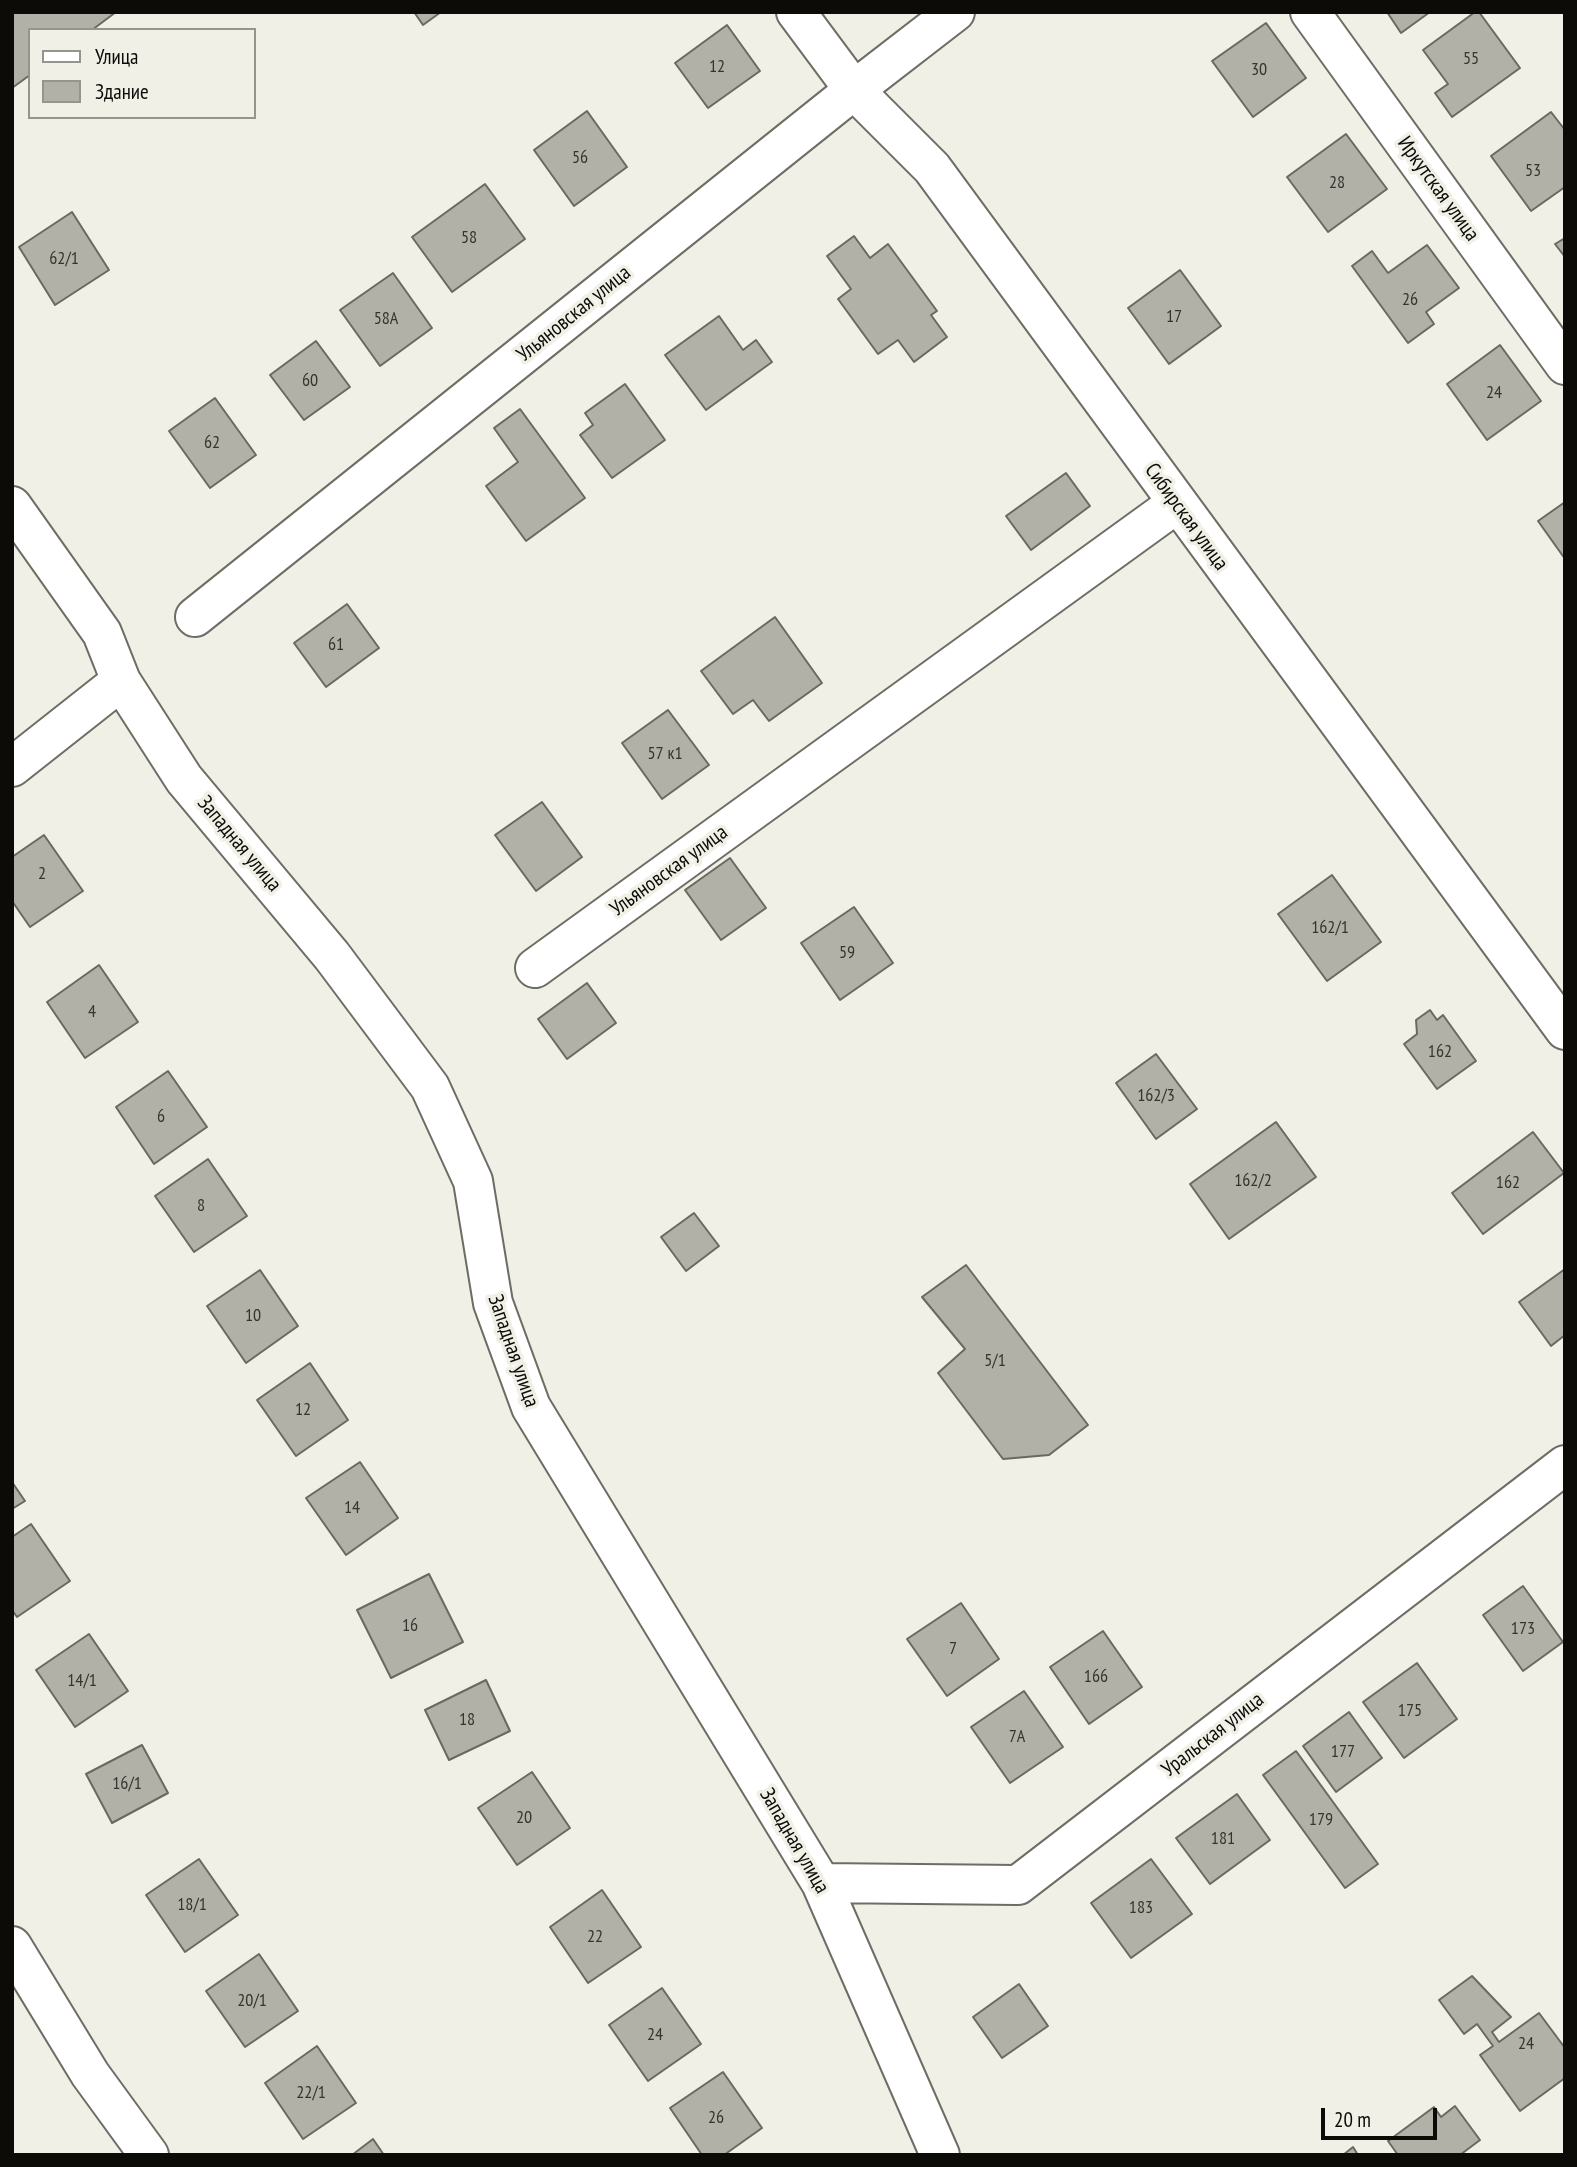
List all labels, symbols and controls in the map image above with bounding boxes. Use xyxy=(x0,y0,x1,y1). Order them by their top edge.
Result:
legend xyxy=(28,28,256,119)
text: Улица xyxy=(95,43,138,70)
house number: 55 xyxy=(1463,48,1479,70)
house number: 12 xyxy=(709,56,725,78)
house number: 30 xyxy=(1251,59,1267,81)
text: Здание xyxy=(95,78,149,105)
street label: Иркутская улица xyxy=(1392,132,1484,246)
house number: 56 xyxy=(572,147,588,169)
house number: 53 xyxy=(1525,160,1541,182)
house number: 28 xyxy=(1329,172,1345,194)
house number: 58 xyxy=(461,227,477,249)
house number: 62/1 xyxy=(49,248,79,270)
street label: Ульяновская улица xyxy=(512,261,636,367)
house number: 26 xyxy=(1402,289,1418,311)
house number: 17 xyxy=(1166,306,1182,328)
house number: 58А xyxy=(374,308,398,330)
house number: 60 xyxy=(302,370,318,392)
house number: 24 xyxy=(1486,382,1502,404)
house number: 62 xyxy=(204,432,220,454)
street label: Сибирская улица xyxy=(1139,459,1233,575)
house number: 61 xyxy=(328,634,344,656)
house number: 57 к1 xyxy=(647,743,683,765)
street label: Западная улица xyxy=(192,791,286,897)
street label: Ульяновская улица xyxy=(605,820,733,922)
house number: 2 xyxy=(38,863,46,885)
house number: 162/1 xyxy=(1311,917,1349,939)
house number: 59 xyxy=(839,942,855,964)
house number: 4 xyxy=(88,1001,96,1023)
house number: 162 xyxy=(1428,1041,1452,1063)
house number: 162/3 xyxy=(1137,1085,1175,1107)
house number: 6 xyxy=(157,1106,165,1128)
house number: 162/2 xyxy=(1234,1170,1272,1192)
house number: 162 xyxy=(1496,1172,1520,1194)
house number: 8 xyxy=(197,1195,205,1217)
street label: Западная улица xyxy=(482,1291,544,1411)
house number: 10 xyxy=(245,1305,261,1327)
house number: 5/1 xyxy=(984,1350,1006,1372)
house number: 12 xyxy=(295,1399,311,1421)
house number: 14 xyxy=(344,1497,360,1519)
house number: 16 xyxy=(402,1615,418,1637)
house number: 173 xyxy=(1511,1618,1535,1640)
house number: 7 xyxy=(949,1638,957,1660)
house number: 166 xyxy=(1084,1666,1108,1688)
house number: 14/1 xyxy=(67,1670,97,1692)
street label: Уральская улица xyxy=(1157,1688,1269,1782)
house number: 175 xyxy=(1398,1700,1422,1722)
house number: 18 xyxy=(459,1709,475,1731)
house number: 7А xyxy=(1009,1726,1025,1748)
house number: 177 xyxy=(1331,1741,1355,1763)
house number: 16/1 xyxy=(112,1773,142,1795)
street label: Западная улица xyxy=(754,1784,834,1898)
house number: 20 xyxy=(516,1807,532,1829)
house number: 179 xyxy=(1309,1809,1333,1831)
house number: 181 xyxy=(1211,1828,1235,1850)
house number: 18/1 xyxy=(177,1894,207,1916)
house number: 183 xyxy=(1129,1897,1153,1919)
house number: 22 xyxy=(587,1926,603,1948)
house number: 20/1 xyxy=(237,1990,267,2012)
house number: 24 xyxy=(647,2024,663,2046)
house number: 24 xyxy=(1518,2033,1534,2055)
house number: 22/1 xyxy=(296,2082,326,2104)
scale bar xyxy=(1325,2094,1440,2138)
text: 20 m xyxy=(1334,2106,1371,2133)
house number: 26 xyxy=(708,2107,724,2129)

